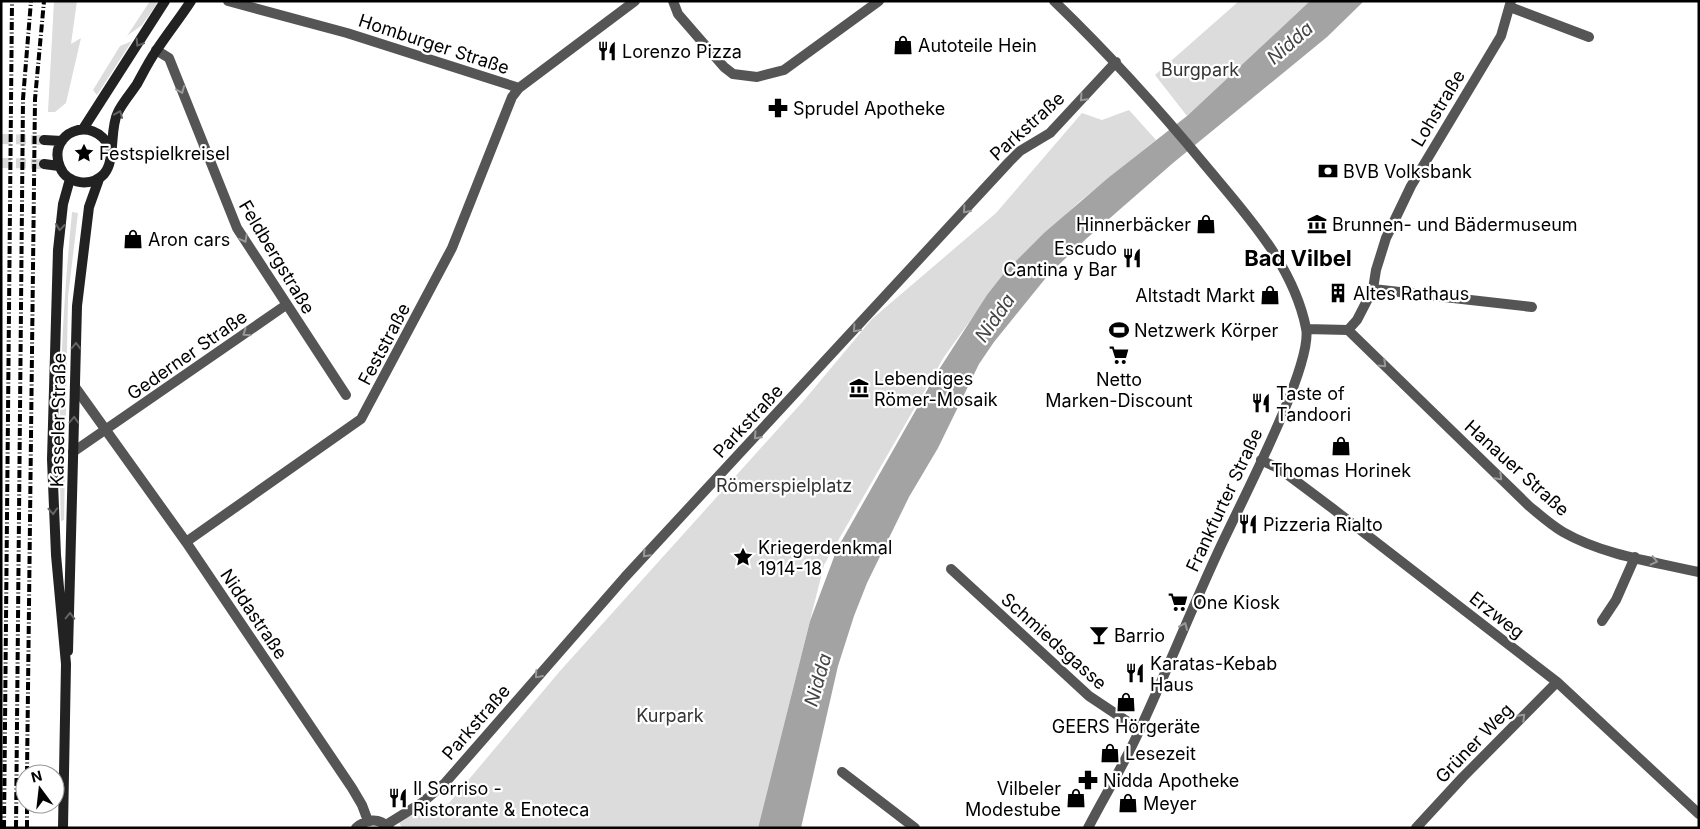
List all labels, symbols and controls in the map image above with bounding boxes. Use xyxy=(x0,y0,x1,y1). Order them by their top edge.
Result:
street label: Homburger Straße xyxy=(356,10,512,78)
water label: Nidda xyxy=(1262,16,1318,69)
shop icon: Autoteile Hein xyxy=(892,34,914,56)
place label: Autoteile Hein xyxy=(918,35,1037,56)
one-way arrow xyxy=(136,37,145,46)
restaurant icon: Lorenzo Pizza xyxy=(596,40,618,62)
place label: Lorenzo Pizza xyxy=(622,41,742,62)
park label: Burgpark xyxy=(1161,59,1239,80)
street label: Lohstraße xyxy=(1407,66,1469,150)
one-way arrow xyxy=(175,85,185,94)
street label: Parkstraße xyxy=(986,87,1068,165)
one-way arrow xyxy=(1080,93,1089,102)
pharmacy icon: Sprudel Apotheke xyxy=(767,97,789,119)
place label: Sprudel Apotheke xyxy=(793,98,945,119)
one-way arrow xyxy=(112,110,123,119)
place icon: Festspielkreisel xyxy=(73,142,95,164)
place label: Festspielkreisel xyxy=(99,143,230,164)
bank icon: BVB Volksbank xyxy=(1317,160,1339,182)
place label: BVB Volksbank xyxy=(1343,161,1472,182)
street label: Feldbergstraße xyxy=(235,196,319,318)
one-way arrow xyxy=(962,204,971,213)
shop icon: Hinnerbäcker xyxy=(1195,213,1217,235)
museum icon: Brunnen- und Bädermuseum xyxy=(1306,213,1328,235)
place label: Hinnerbäcker xyxy=(1076,214,1191,235)
place label: Brunnen- und Bädermuseum xyxy=(1332,214,1578,235)
one-way arrow xyxy=(55,223,66,231)
shop icon: Aron cars xyxy=(122,228,144,250)
place label: Aron cars xyxy=(148,229,230,250)
one-way arrow xyxy=(237,234,247,243)
place label: Escudo Cantina y Bar xyxy=(1003,238,1117,280)
district label: Bad Vilbel xyxy=(1244,245,1352,271)
restaurant icon: Escudo Cantina y Bar xyxy=(1121,247,1143,269)
building icon: Altes Rathaus xyxy=(1327,282,1349,304)
place label: Altes Rathaus xyxy=(1353,283,1469,304)
shop icon: Altstadt Markt xyxy=(1259,284,1281,306)
place label: Altstadt Markt xyxy=(1135,285,1255,306)
water label: Nidda xyxy=(970,289,1020,347)
street label: Feststraße xyxy=(354,300,414,388)
street label: Gederner Straße xyxy=(123,306,251,404)
sports icon: Netzwerk Körper xyxy=(1108,319,1130,341)
place label: Netzwerk Körper xyxy=(1134,320,1279,341)
one-way arrow xyxy=(853,324,862,333)
one-way arrow xyxy=(243,327,252,336)
one-way arrow xyxy=(71,342,81,350)
supermarket icon: Netto Marken-Discount xyxy=(1108,344,1130,366)
street label: Kasseler Straße xyxy=(46,353,70,487)
one-way arrow xyxy=(1377,358,1386,367)
place label: Lebendiges Römer-Mosaik xyxy=(874,368,998,410)
place label: Netto Marken-Discount xyxy=(1045,369,1193,411)
museum icon: Lebendiges Römer-Mosaik xyxy=(848,377,870,399)
street label: Parkstraße xyxy=(709,380,787,462)
place label: Taste of Tandoori xyxy=(1276,383,1351,425)
restaurant icon: Taste of Tandoori xyxy=(1250,392,1272,414)
one-way arrow xyxy=(69,415,80,423)
street label: Hanauer Straße xyxy=(1461,416,1573,520)
street label: Frankfurter Straße xyxy=(1182,425,1266,575)
one-way arrow xyxy=(754,430,763,439)
shop icon: Thomas Horinek xyxy=(1330,435,1352,457)
place label: Thomas Horinek xyxy=(1271,460,1411,481)
one-way arrow xyxy=(1494,471,1503,480)
park label: Römerspielplatz xyxy=(716,475,852,496)
one-way arrow xyxy=(48,507,59,515)
restaurant icon: Pizzeria Rialto xyxy=(1237,513,1259,535)
place label: Pizzeria Rialto xyxy=(1263,514,1383,535)
place label: Kriegerdenkmal 1914-18 xyxy=(758,537,892,579)
place icon: Kriegerdenkmal 1914-18 xyxy=(732,546,754,568)
one-way arrow xyxy=(643,549,652,558)
one-way arrow xyxy=(1650,555,1659,566)
street label: Niddastraße xyxy=(216,565,292,663)
street label: Erzweg xyxy=(1466,587,1528,643)
street label: Schmiedsgasse xyxy=(997,588,1111,694)
supermarket icon: One Kiosk xyxy=(1167,591,1189,613)
place label: One Kiosk xyxy=(1193,592,1280,613)
one-way arrow xyxy=(65,611,75,619)
one-way arrow xyxy=(1178,622,1189,631)
bar icon: Barrio xyxy=(1088,624,1110,646)
place label: Barrio xyxy=(1114,625,1165,646)
water label: Nidda xyxy=(800,651,837,709)
place label: Karatas-Kebab Haus xyxy=(1150,653,1277,695)
restaurant icon: Karatas-Kebab Haus xyxy=(1124,662,1146,684)
one-way arrow xyxy=(534,670,543,679)
street label: Parkstraße xyxy=(438,680,514,764)
shop icon: GEERS Hörgeräte xyxy=(1115,691,1137,713)
street label: Grüner Weg xyxy=(1431,699,1517,787)
park label: Kurpark xyxy=(636,705,704,726)
one-way arrow xyxy=(1516,713,1525,722)
place label: GEERS Hörgeräte xyxy=(1052,716,1200,737)
shop icon: Lesezeit xyxy=(1099,742,1121,764)
place label: Lesezeit xyxy=(1125,743,1196,764)
north arrow xyxy=(15,764,65,814)
text: N xyxy=(29,766,44,786)
pharmacy icon: Nidda Apotheke xyxy=(1077,769,1099,791)
place label: Nidda Apotheke xyxy=(1103,770,1239,791)
place label: Il Sorriso - Ristorante & Enoteca xyxy=(413,778,589,820)
place label: Vilbeler Modestube xyxy=(965,778,1061,820)
restaurant icon: Il Sorriso - Ristorante & Enoteca xyxy=(387,787,409,809)
shop icon: Vilbeler Modestube xyxy=(1065,787,1087,809)
shop icon: Meyer xyxy=(1117,792,1139,814)
place label: Meyer xyxy=(1143,793,1197,814)

